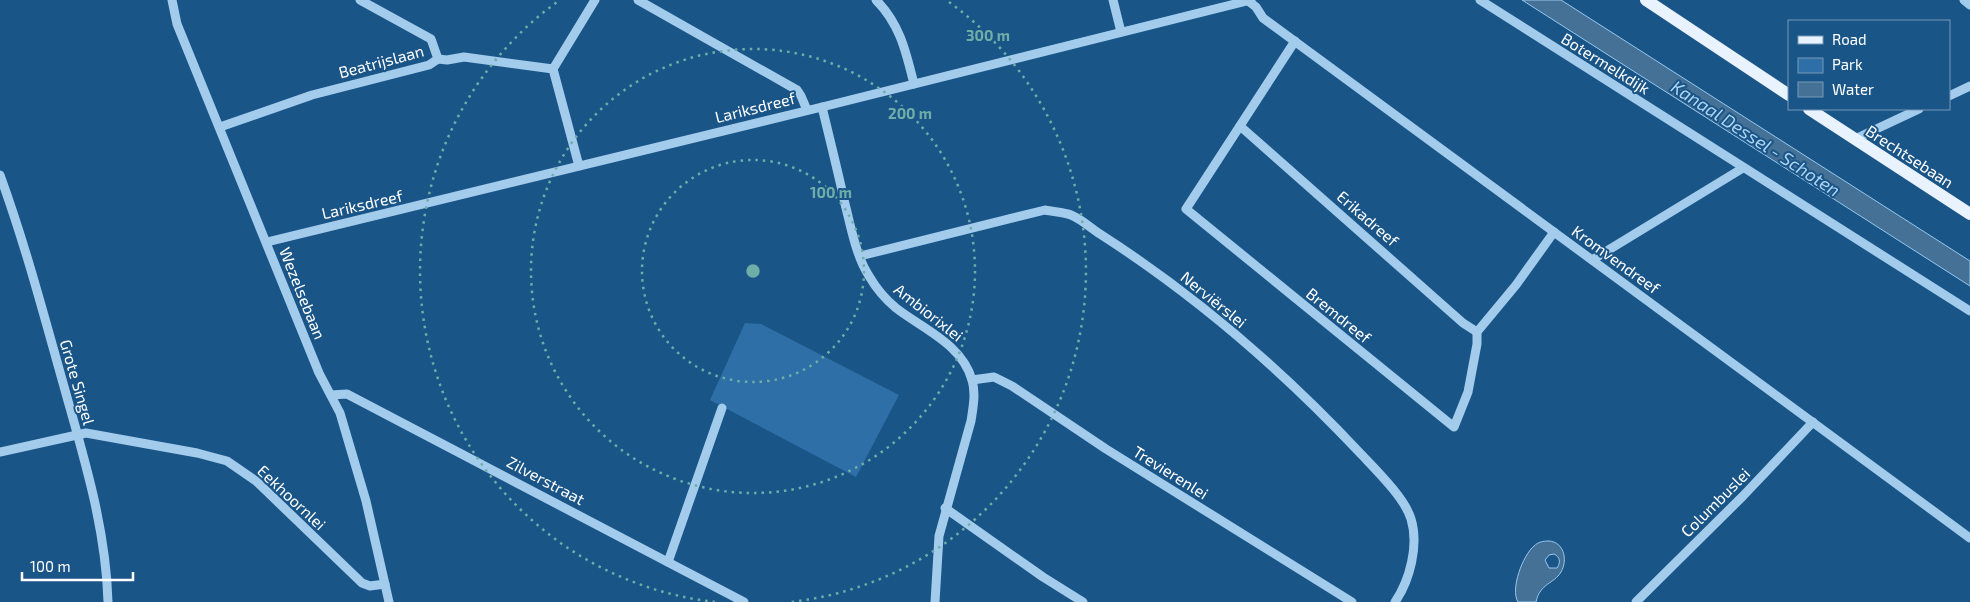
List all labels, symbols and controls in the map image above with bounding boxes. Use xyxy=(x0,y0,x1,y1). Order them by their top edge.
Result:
legend xyxy=(1788,20,1950,110)
text: 300 m xyxy=(966,26,1010,44)
street label: Botermelkdijk xyxy=(1558,28,1654,99)
text: Road xyxy=(1832,30,1867,48)
street label: Beatrijslaan xyxy=(336,40,426,82)
text: Park xyxy=(1832,55,1863,73)
water label: Kanaal Dessel - Schoten xyxy=(1667,75,1845,201)
text: Water xyxy=(1832,80,1874,98)
street label: Lariksdreef xyxy=(713,88,798,126)
text: 200 m xyxy=(888,104,932,122)
street label: Brechtsebaan xyxy=(1863,121,1957,191)
text: 100 m xyxy=(810,183,852,201)
street label: Lariksdreef xyxy=(320,185,405,223)
street label: Erikadreef xyxy=(1333,186,1403,250)
street label: Kromvendreef xyxy=(1568,221,1664,298)
street label: Wezelsebaan xyxy=(276,244,330,342)
centre of rings xyxy=(744,262,762,280)
street label: Nerviërslei xyxy=(1177,267,1251,331)
street label: Ambiorixlei xyxy=(891,279,967,345)
street label: Bremdreef xyxy=(1303,283,1376,347)
street label: Grote Singel xyxy=(57,337,99,427)
street label: Trevierenlei xyxy=(1130,441,1212,503)
street label: Zilverstraat xyxy=(504,452,588,508)
street label: Eekhoornlei xyxy=(254,461,330,533)
street label: Columbuslei xyxy=(1677,464,1753,540)
scale bar xyxy=(22,550,134,582)
text: 100 m xyxy=(30,557,71,575)

